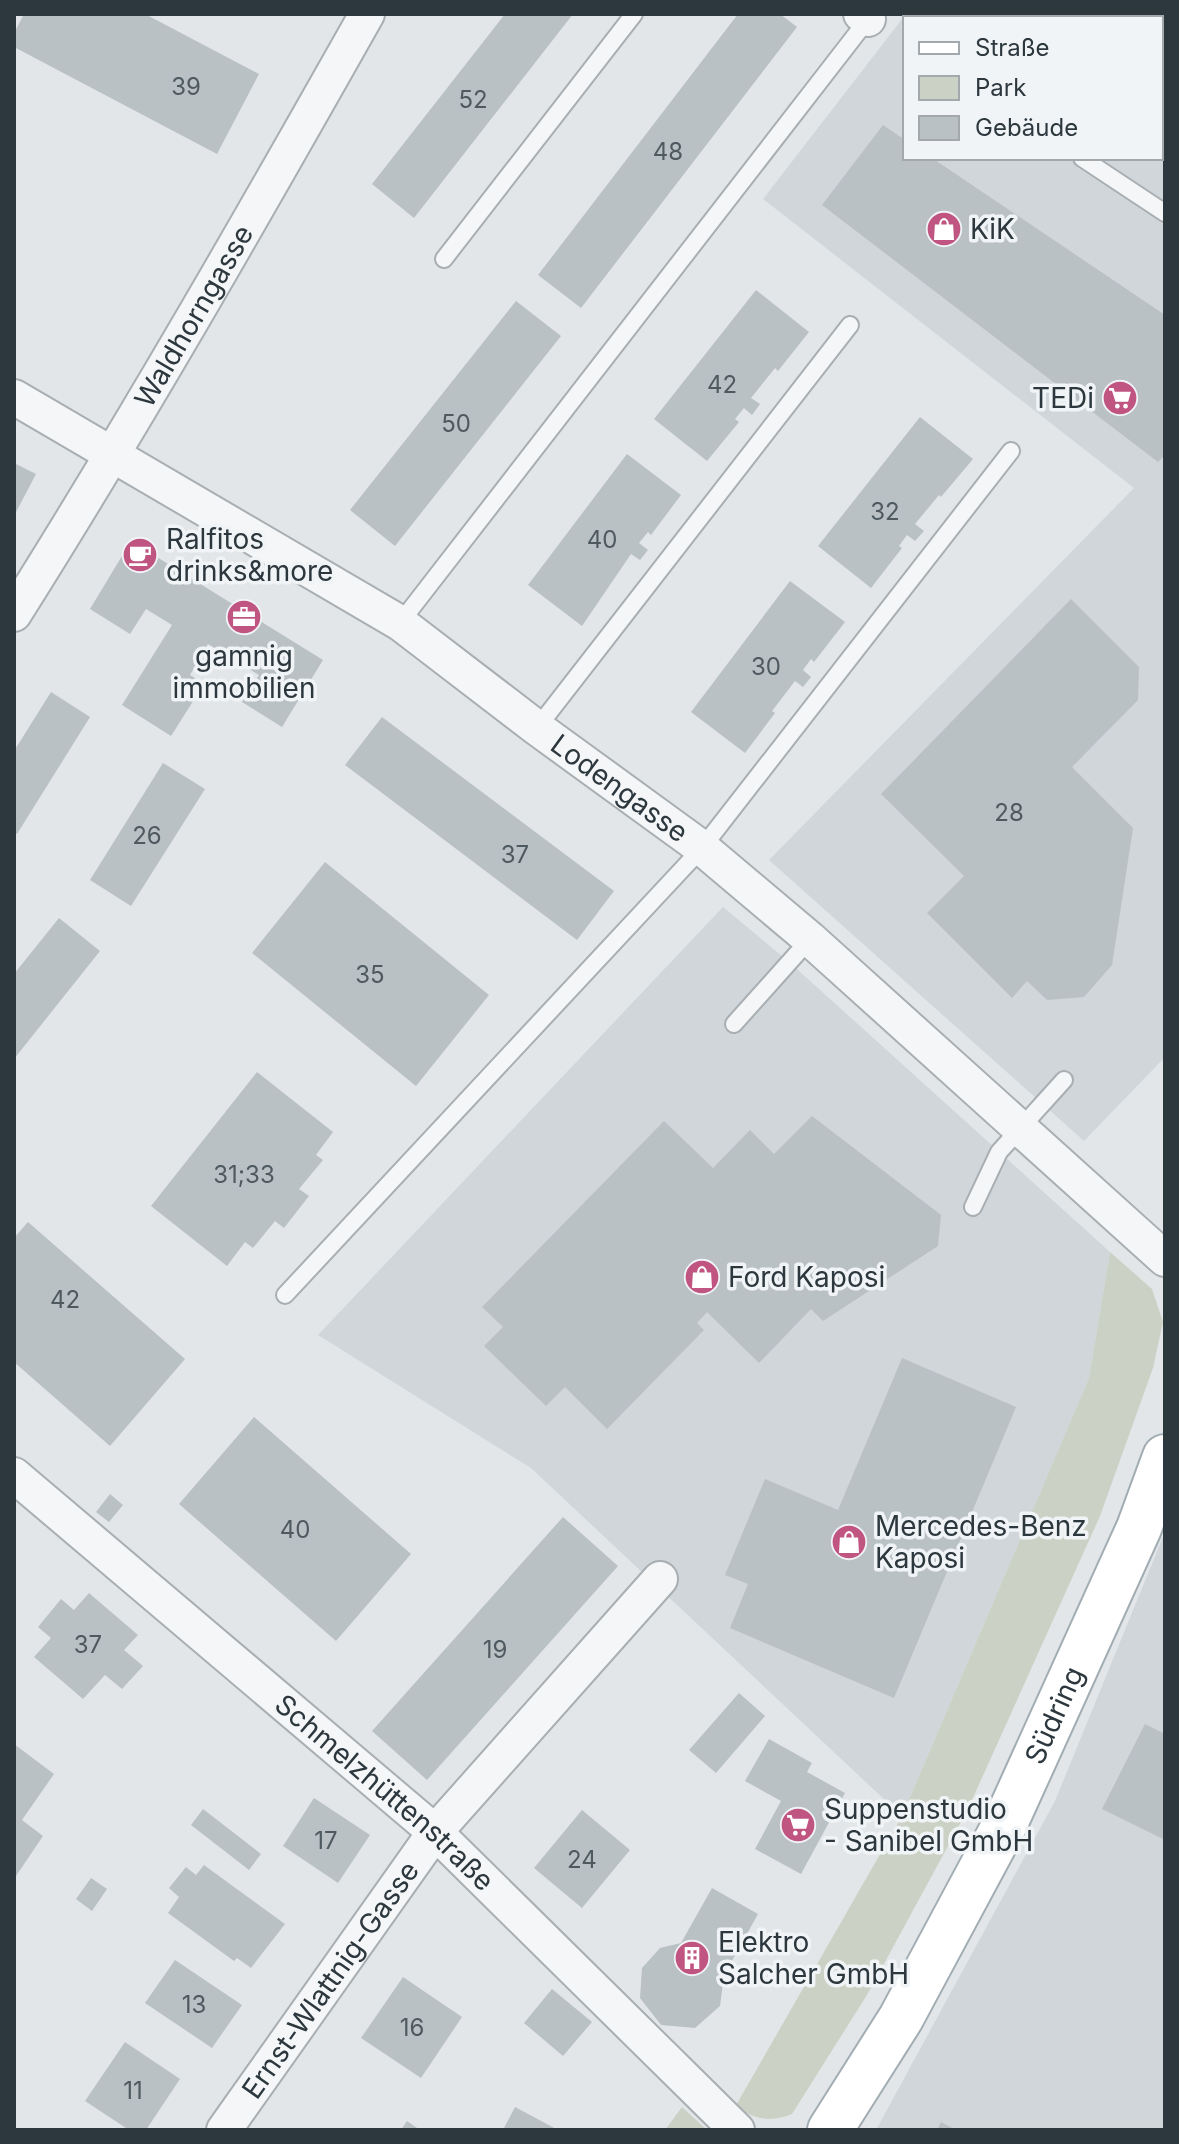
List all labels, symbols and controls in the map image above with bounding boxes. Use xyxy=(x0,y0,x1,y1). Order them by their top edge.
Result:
legend xyxy=(903,16,1163,160)
text: Straße xyxy=(975,33,1050,62)
house number: 39 xyxy=(171,72,201,101)
text: Park xyxy=(975,73,1026,102)
house number: 52 xyxy=(458,85,488,114)
text: Gebäude xyxy=(975,113,1078,142)
house number: 48 xyxy=(653,137,683,166)
shop icon: KiK xyxy=(925,210,963,248)
place label: KiK xyxy=(970,212,1015,246)
street label: Waldhorngasse xyxy=(127,219,260,413)
house number: 42 xyxy=(707,370,737,399)
supermarket icon: TEDi xyxy=(1101,379,1139,417)
place label: TEDi xyxy=(1032,381,1094,415)
house number: 50 xyxy=(441,409,471,438)
house number: 32 xyxy=(870,497,900,526)
place label: Ralfitos drinks&more xyxy=(166,522,333,588)
house number: 40 xyxy=(587,525,617,554)
cafe icon: Ralfitos drinks&more xyxy=(121,536,159,574)
office icon: gamnig immobilien xyxy=(225,598,263,636)
place label: gamnig immobilien xyxy=(173,639,315,705)
house number: 30 xyxy=(751,652,781,681)
street label: Lodengasse xyxy=(544,727,695,849)
house number: 28 xyxy=(994,798,1024,827)
house number: 26 xyxy=(132,821,162,850)
house number: 37 xyxy=(501,840,529,869)
house number: 35 xyxy=(355,960,385,989)
house number: 31;33 xyxy=(213,1160,275,1189)
shop icon: Ford Kaposi xyxy=(683,1258,721,1296)
place label: Ford Kaposi xyxy=(728,1260,885,1294)
house number: 42 xyxy=(50,1285,80,1314)
place label: Mercedes-Benz Kaposi xyxy=(875,1509,1087,1575)
house number: 40 xyxy=(280,1515,310,1544)
shop icon: Mercedes-Benz Kaposi xyxy=(830,1523,868,1561)
house number: 37 xyxy=(74,1630,102,1659)
house number: 19 xyxy=(483,1635,507,1664)
street label: Südring xyxy=(1017,1661,1091,1769)
street label: Schmelzhüttenstraße xyxy=(268,1687,501,1898)
place label: Suppenstudio - Sanibel GmbH xyxy=(824,1792,1033,1858)
supermarket icon: Suppenstudio - Sanibel GmbH xyxy=(779,1806,817,1844)
house number: 17 xyxy=(314,1826,338,1855)
house number: 24 xyxy=(567,1845,597,1874)
street label: Ernst-Wlattnig-Gasse xyxy=(235,1855,426,2105)
place label: Elektro Salcher GmbH xyxy=(718,1925,909,1991)
building icon: Elektro Salcher GmbH xyxy=(673,1939,711,1977)
house number: 13 xyxy=(182,1990,206,2019)
house number: 16 xyxy=(400,2013,424,2042)
house number: 11 xyxy=(123,2076,143,2105)

